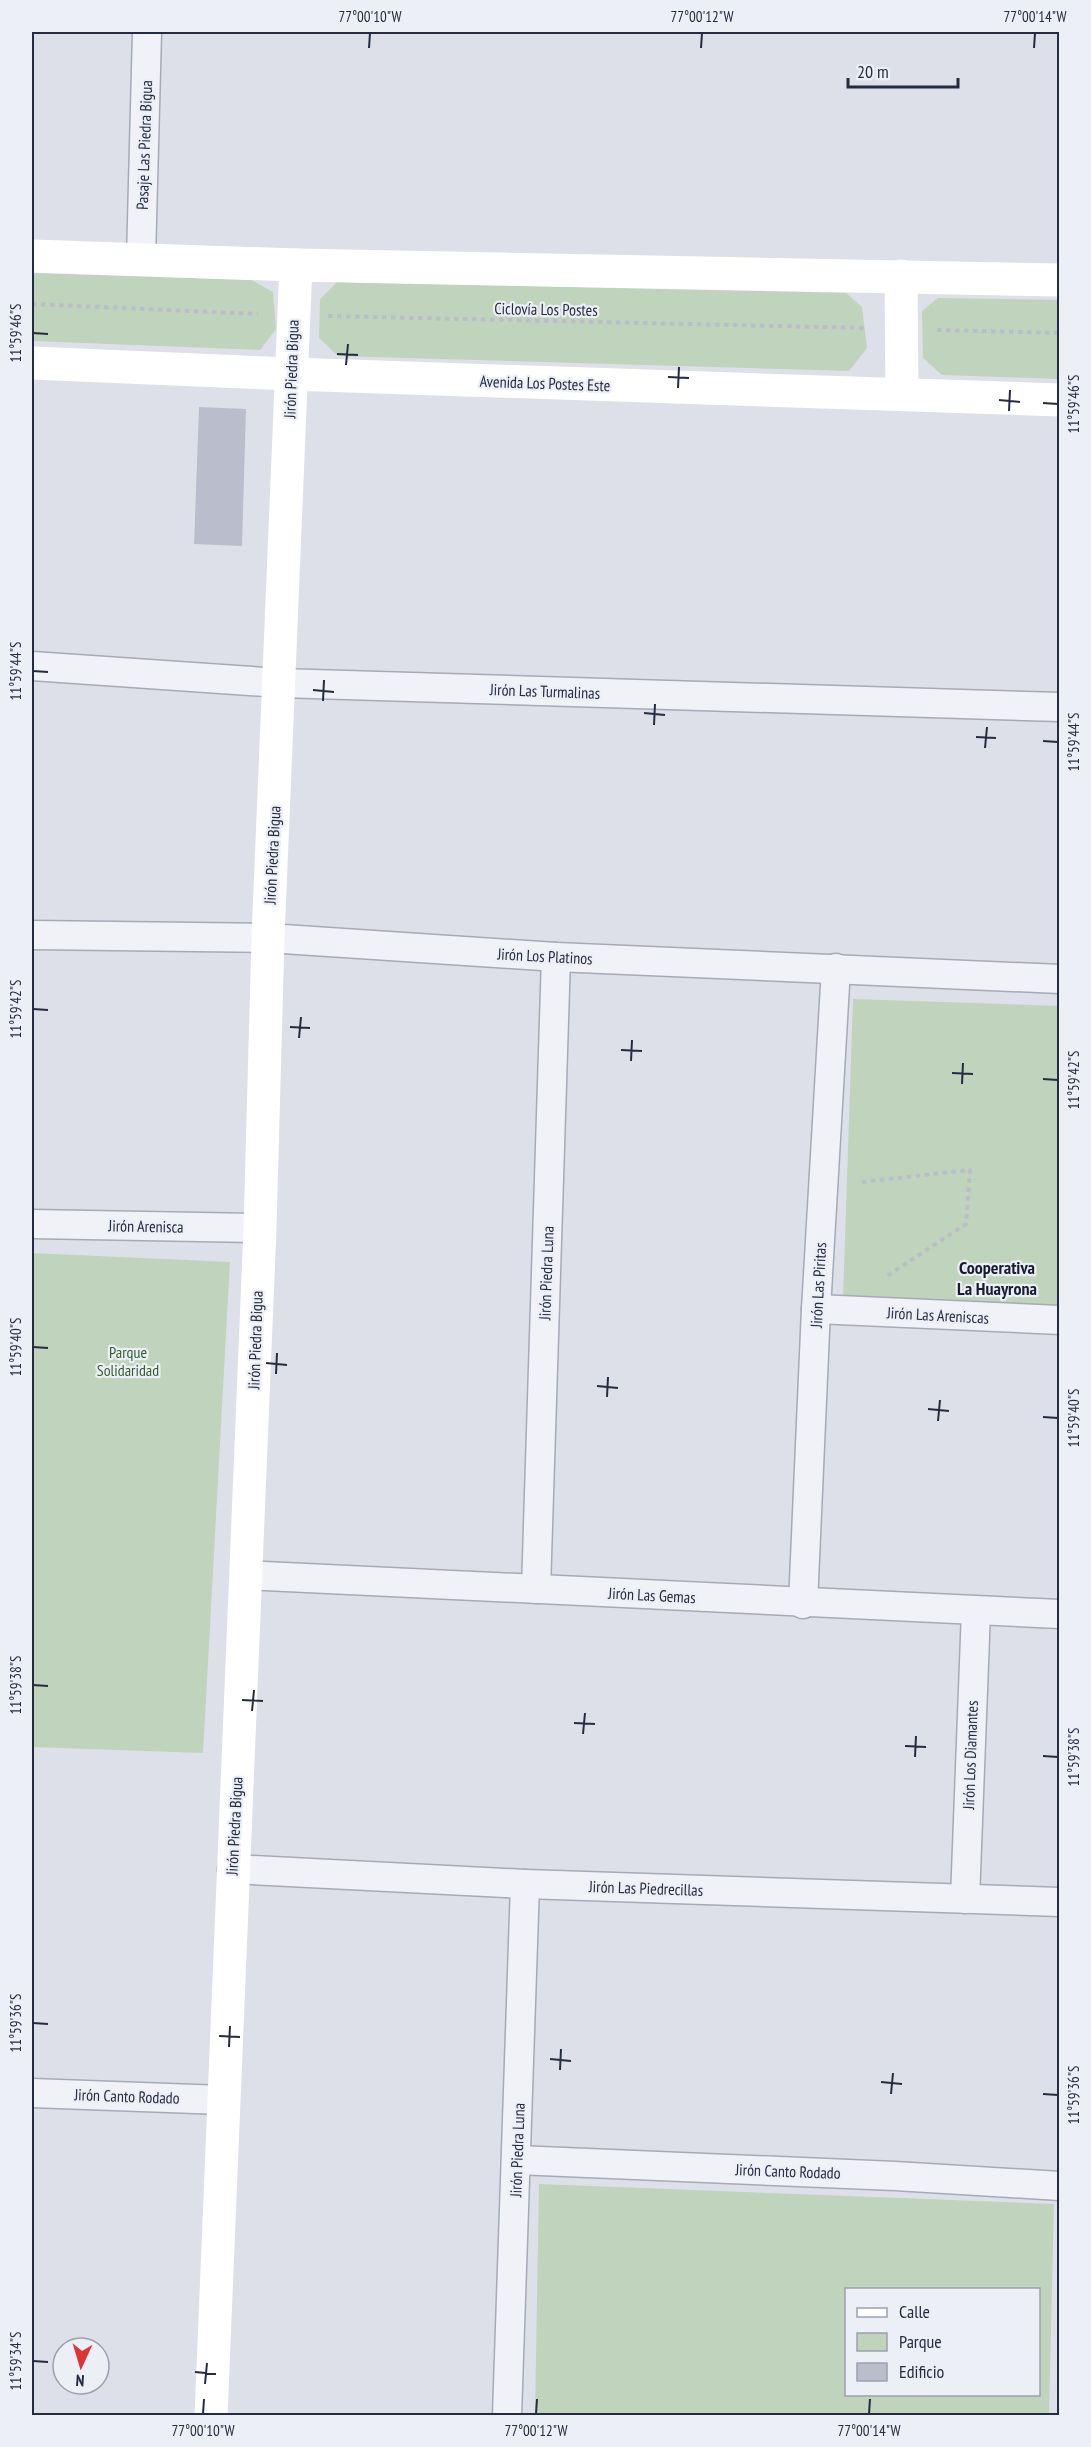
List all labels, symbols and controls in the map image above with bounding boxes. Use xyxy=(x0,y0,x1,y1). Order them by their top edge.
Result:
text: 77°00'10"W xyxy=(338,7,402,26)
text: 77°00'12"W xyxy=(670,7,734,26)
text: 77°00'14"W xyxy=(1003,7,1067,26)
scale bar xyxy=(848,51,958,89)
text: 20 m xyxy=(857,60,889,83)
street label: Pasaje Las Piedra Bigua xyxy=(132,80,156,210)
street label: Ciclovía Los Postes xyxy=(494,298,598,320)
text: 11°59'46"S xyxy=(6,303,25,363)
street label: Jirón Piedra Bigua xyxy=(279,319,303,420)
street label: Avenida Los Postes Este xyxy=(479,371,611,395)
text: 11°59'46"S xyxy=(1064,374,1083,434)
text: 11°59'44"S xyxy=(6,641,25,701)
street label: Jirón Las Turmalinas xyxy=(489,679,600,703)
text: 11°59'44"S xyxy=(1064,712,1083,772)
street label: Jirón Piedra Bigua xyxy=(259,805,285,906)
street label: Jirón Los Platinos xyxy=(496,943,593,968)
text: 11°59'42"S xyxy=(6,979,25,1039)
text: 11°59'42"S xyxy=(1064,1050,1083,1110)
street label: Jirón Arenisca xyxy=(107,1215,184,1237)
street label: Jirón Piedra Luna xyxy=(534,1226,558,1321)
street label: Jirón Las Piritas xyxy=(806,1242,830,1329)
district label: Cooperativa La Huayrona xyxy=(957,1256,1037,1300)
street label: Jirón Piedra Bigua xyxy=(243,1290,267,1391)
street label: Jirón Las Areniscas xyxy=(885,1302,990,1328)
text: 11°59'40"S xyxy=(6,1317,25,1377)
park label: Parque Solidaridad xyxy=(97,1342,159,1380)
text: 11°59'40"S xyxy=(1064,1388,1083,1448)
street label: Jirón Las Gemas xyxy=(607,1583,696,1607)
text: 11°59'38"S xyxy=(6,1655,25,1715)
street label: Jirón Los Diamantes xyxy=(958,1700,982,1811)
text: 11°59'38"S xyxy=(1064,1727,1083,1787)
street label: Jirón Piedra Bigua xyxy=(221,1776,247,1877)
street label: Jirón Las Piedrecillas xyxy=(588,1876,703,1900)
text: 11°59'36"S xyxy=(6,1993,25,2053)
text: 11°59'36"S xyxy=(1064,2065,1083,2125)
street label: Jirón Canto Rodado xyxy=(73,2084,180,2108)
street label: Jirón Piedra Luna xyxy=(505,2103,529,2198)
street label: Jirón Canto Rodado xyxy=(734,2159,841,2183)
legend xyxy=(845,2288,1040,2396)
text: Calle xyxy=(899,2300,930,2323)
text: Parque xyxy=(899,2330,942,2353)
text: 11°59'34"S xyxy=(6,2331,25,2391)
north arrow xyxy=(51,2336,111,2396)
text: Edificio xyxy=(899,2360,945,2383)
text: N xyxy=(75,2371,85,2391)
text: 77°00'10"W xyxy=(171,2421,235,2440)
text: 77°00'12"W xyxy=(504,2421,568,2440)
text: 77°00'14"W xyxy=(837,2421,901,2440)

